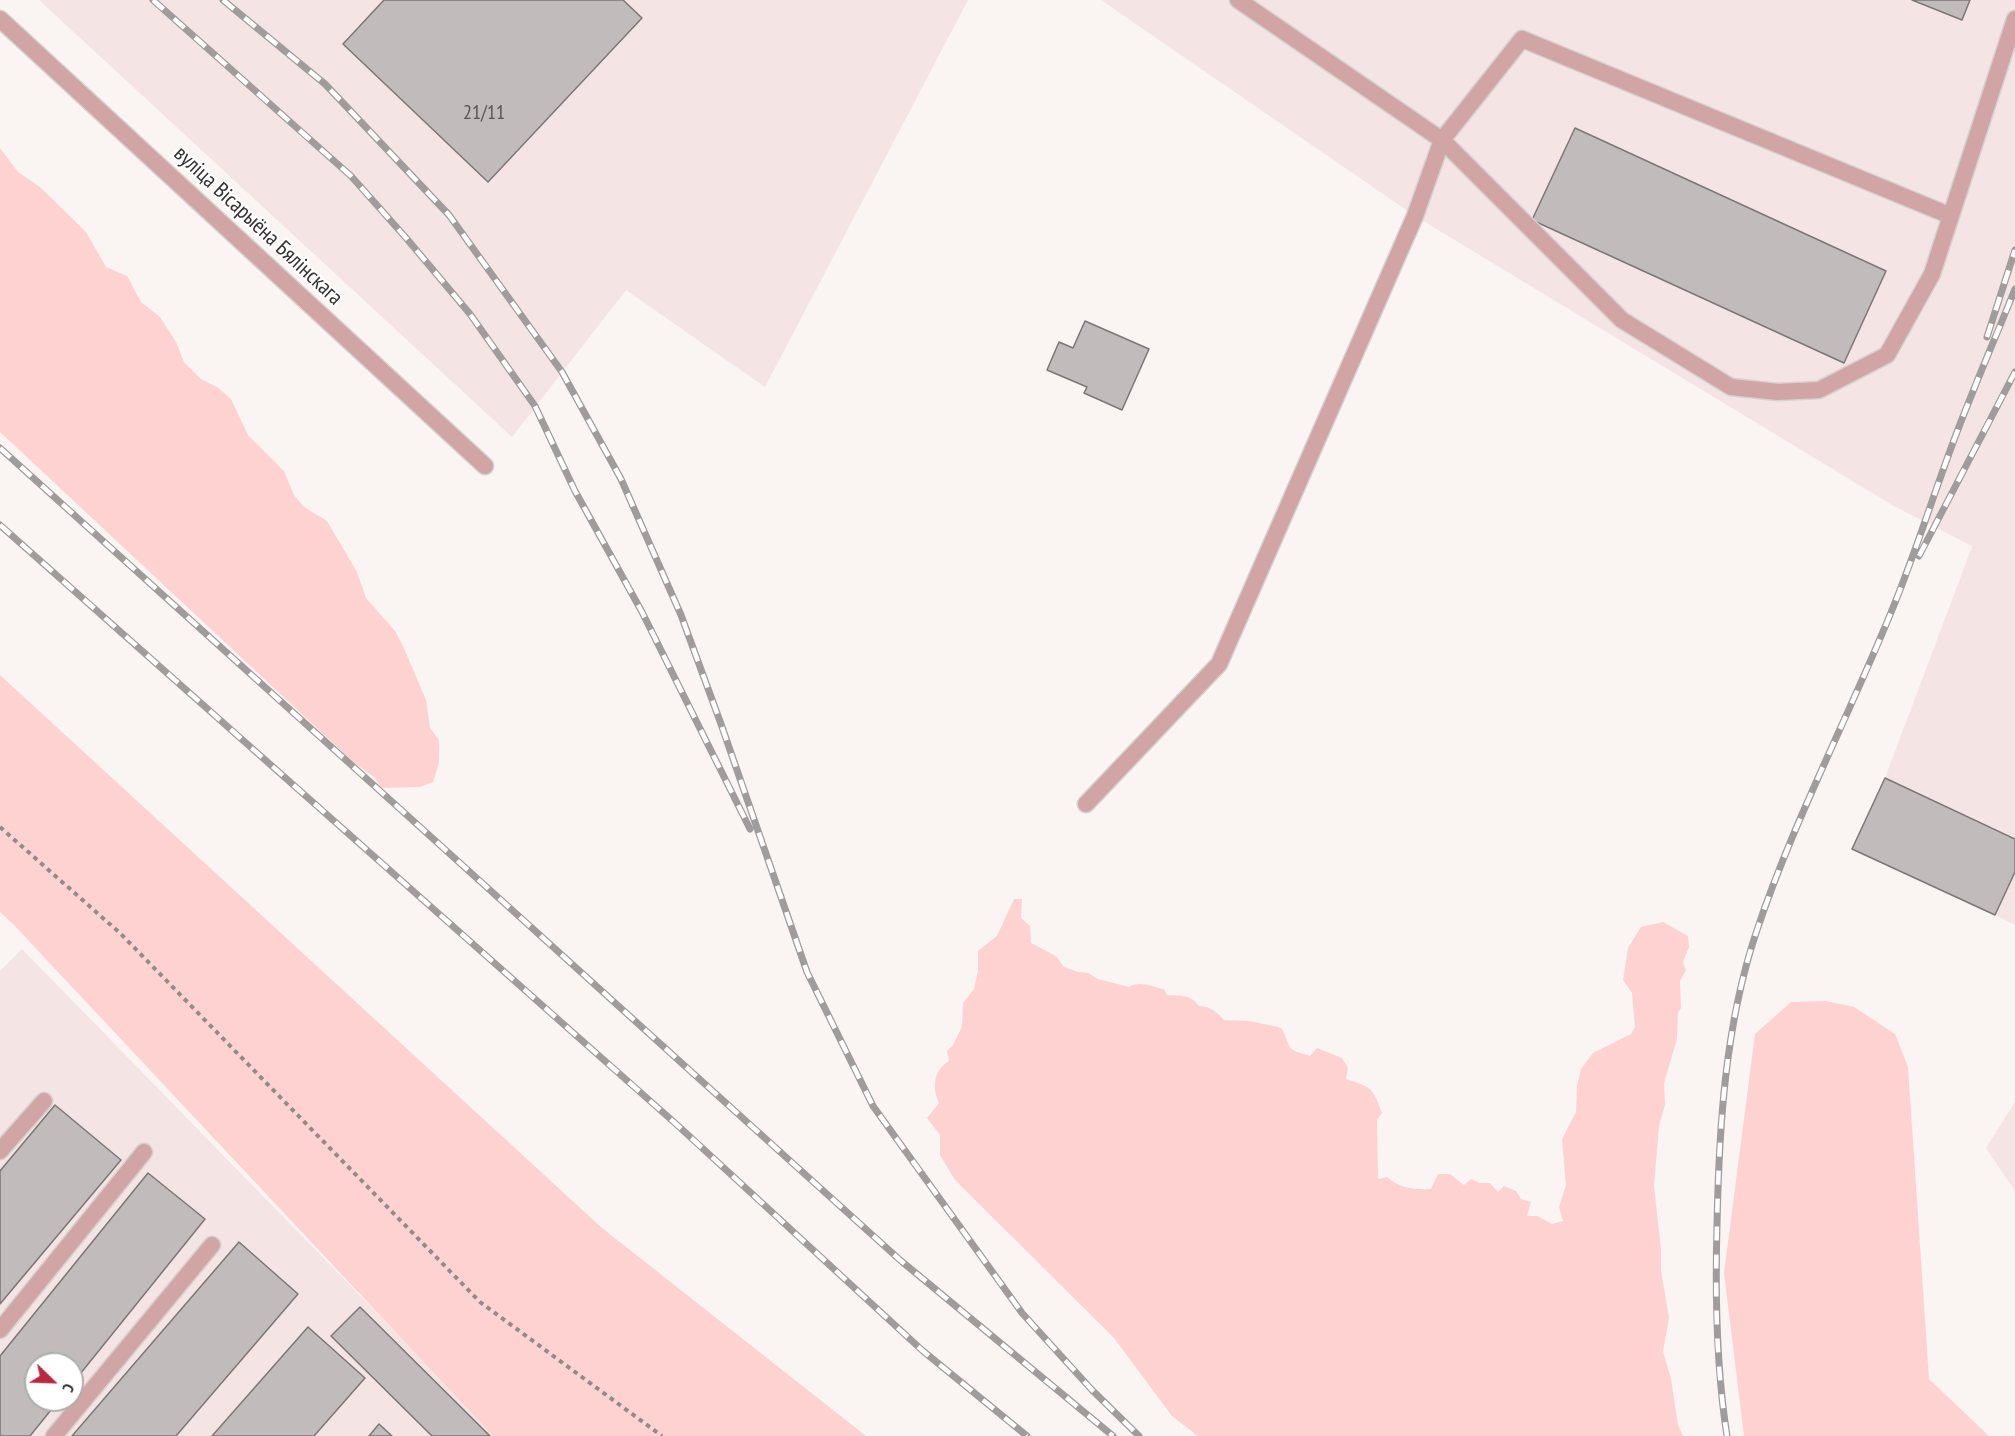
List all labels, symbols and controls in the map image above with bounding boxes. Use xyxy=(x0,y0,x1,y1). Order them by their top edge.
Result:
house number: 21/11 xyxy=(463,101,505,125)
street label: вуліца Вісарыёна Бялінскага xyxy=(168,141,348,311)
north arrow xyxy=(24,1352,84,1412)
text: С xyxy=(58,1381,79,1396)

